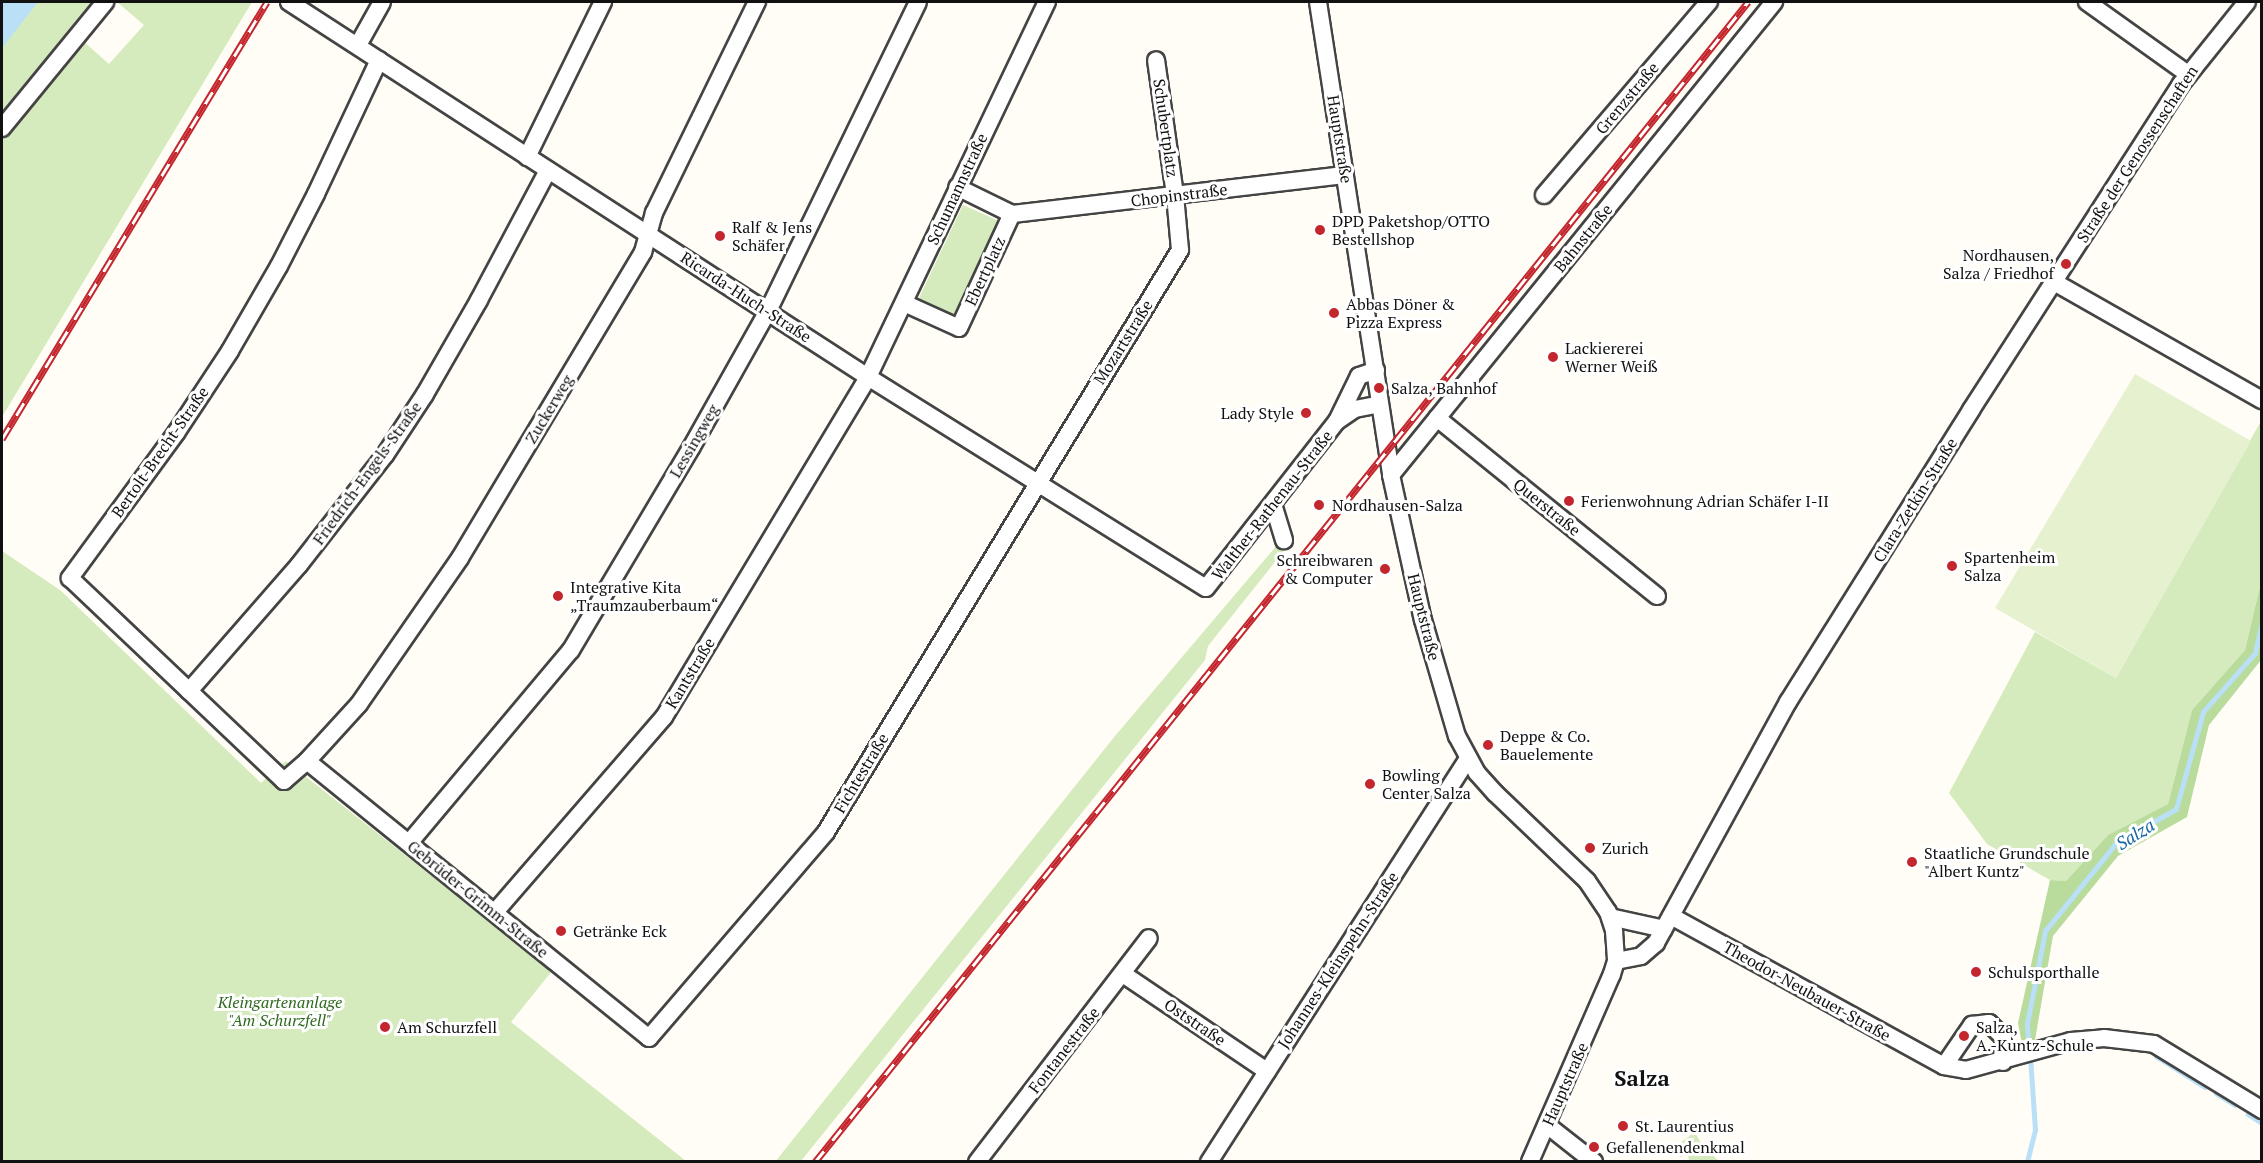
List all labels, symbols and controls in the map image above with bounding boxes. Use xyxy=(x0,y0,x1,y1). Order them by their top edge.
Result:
street label: Grenzstraße xyxy=(1591,58,1663,138)
street label: Straße der Genossenschaften xyxy=(2072,62,2202,246)
street label: Schubertplatz xyxy=(1150,78,1182,178)
street label: Hauptstraße xyxy=(1324,94,1356,184)
street label: Schumannstraße xyxy=(923,130,991,248)
street label: Chopinstraße xyxy=(1130,180,1228,210)
street label: Bahnstraße xyxy=(1550,200,1616,276)
place label: DPD Paketshop/OTTO Bestellshop xyxy=(1332,211,1490,249)
place label: Ralf & Jens Schäfer xyxy=(732,217,812,255)
marker: DPD Paketshop/OTTO Bestellshop xyxy=(1313,223,1327,237)
marker: Ralf & Jens Schäfer xyxy=(713,229,727,243)
street label: Ebertplatz xyxy=(961,233,1009,309)
place label: Nordhausen, Salza / Friedhof xyxy=(1943,245,2054,283)
street label: Ricarda-Huch-Straße xyxy=(677,248,815,346)
marker: Nordhausen, Salza / Friedhof xyxy=(2059,257,2073,271)
place label: Abbas Döner & Pizza Express xyxy=(1346,294,1455,332)
street label: Mozartstraße xyxy=(1089,296,1157,388)
marker: Abbas Döner & Pizza Express xyxy=(1327,306,1341,320)
place label: Lackiererei Werner Weiß xyxy=(1565,338,1658,376)
marker: Lackiererei Werner Weiß xyxy=(1546,350,1560,364)
street label: Zuckerweg xyxy=(521,371,577,447)
place label: Salza, Bahnhof xyxy=(1391,378,1497,398)
marker: Salza, Bahnhof xyxy=(1372,381,1386,395)
street label: Bertolt-Brecht-Straße xyxy=(107,383,213,521)
street label: Friedrich-Engels-Straße xyxy=(309,398,425,548)
street label: Lessingweg xyxy=(665,401,723,481)
place label: Lady Style xyxy=(1221,403,1294,423)
marker: Lady Style xyxy=(1299,406,1313,420)
street label: Walther-Rathenau-Straße xyxy=(1208,426,1336,584)
street label: Clara-Zetkin-Straße xyxy=(1869,434,1961,566)
street label: Querstraße xyxy=(1510,474,1584,540)
place label: Ferienwohnung Adrian Schäfer I-II xyxy=(1581,491,1829,511)
marker: Ferienwohnung Adrian Schäfer I-II xyxy=(1562,494,1576,508)
place label: Nordhausen-Salza xyxy=(1332,495,1463,515)
marker: Nordhausen-Salza xyxy=(1310,496,1328,514)
place label: Spartenheim Salza xyxy=(1964,547,2055,585)
place label: Schreibwaren & Computer xyxy=(1277,550,1373,588)
marker: Spartenheim Salza xyxy=(1945,559,1959,573)
marker: Schreibwaren & Computer xyxy=(1378,562,1392,576)
street label: Hauptstraße xyxy=(1404,571,1444,663)
place label: Integrative Kita „Traumzauberbaum“ xyxy=(570,577,719,615)
marker: Integrative Kita „Traumzauberbaum“ xyxy=(551,589,565,603)
street label: Kantstraße xyxy=(661,634,719,712)
place label: Deppe & Co. Bauelemente xyxy=(1500,726,1593,764)
street label: Fichtestraße xyxy=(830,730,892,816)
marker: Deppe & Co. Bauelemente xyxy=(1481,738,1495,752)
place label: Bowling Center Salza xyxy=(1382,765,1471,803)
marker: Bowling Center Salza xyxy=(1363,777,1377,791)
water label: Salza xyxy=(2112,814,2158,854)
street label: Gebrüder-Grimm-Straße xyxy=(404,836,552,962)
place label: Zurich xyxy=(1602,838,1649,858)
marker: Zurich xyxy=(1583,841,1597,855)
place label: Staatliche Grundschule "Albert Kuntz" xyxy=(1924,843,2090,881)
marker: Staatliche Grundschule "Albert Kuntz" xyxy=(1905,855,1919,869)
street label: Johannes-Kleinspehn-Straße xyxy=(1274,868,1402,1052)
place label: Getränke Eck xyxy=(573,921,667,941)
marker: Getränke Eck xyxy=(554,924,568,938)
street label: Theodor-Neubauer-Straße xyxy=(1720,937,1894,1045)
place label: Schulsporthalle xyxy=(1988,962,2099,982)
marker: Schulsporthalle xyxy=(1969,965,1983,979)
park label: Kleingartenanlage "Am Schurzfell" xyxy=(218,992,342,1030)
street label: Oststraße xyxy=(1161,994,1229,1050)
street label: Fontanestraße xyxy=(1024,1003,1104,1097)
place label: Am Schurzfell xyxy=(397,1017,497,1037)
place label: Salza, A.-Kuntz-Schule xyxy=(1976,1017,2094,1055)
marker: Am Schurzfell xyxy=(378,1020,392,1034)
marker: Salza, A.-Kuntz-Schule xyxy=(1957,1029,1971,1043)
street label: Hauptstraße xyxy=(1538,1039,1592,1129)
district label: Salza xyxy=(1614,1065,1670,1091)
place label: St. Laurentius xyxy=(1635,1116,1734,1136)
marker: St. Laurentius xyxy=(1616,1119,1630,1133)
place label: Gefallenendenkmal xyxy=(1606,1137,1745,1157)
marker: Gefallenendenkmal xyxy=(1587,1140,1601,1154)

